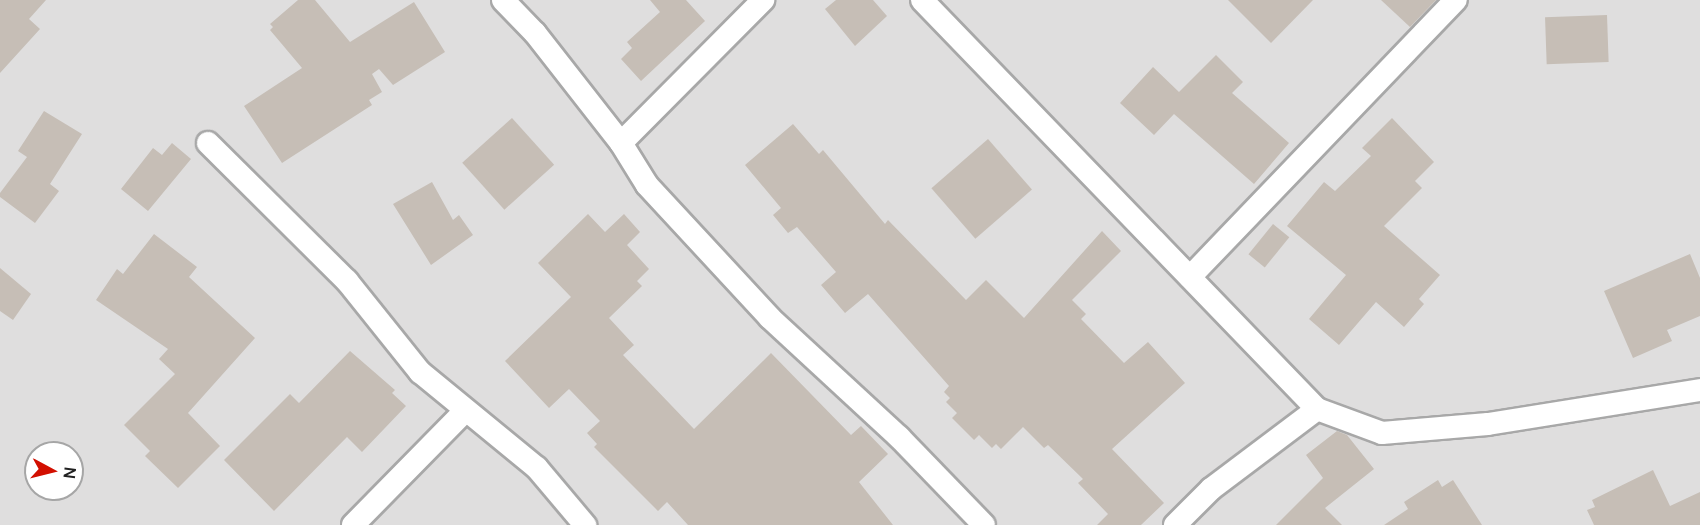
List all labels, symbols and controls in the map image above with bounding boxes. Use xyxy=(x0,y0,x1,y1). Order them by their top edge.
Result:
north arrow xyxy=(24,441,84,501)
text: N xyxy=(58,466,81,480)

